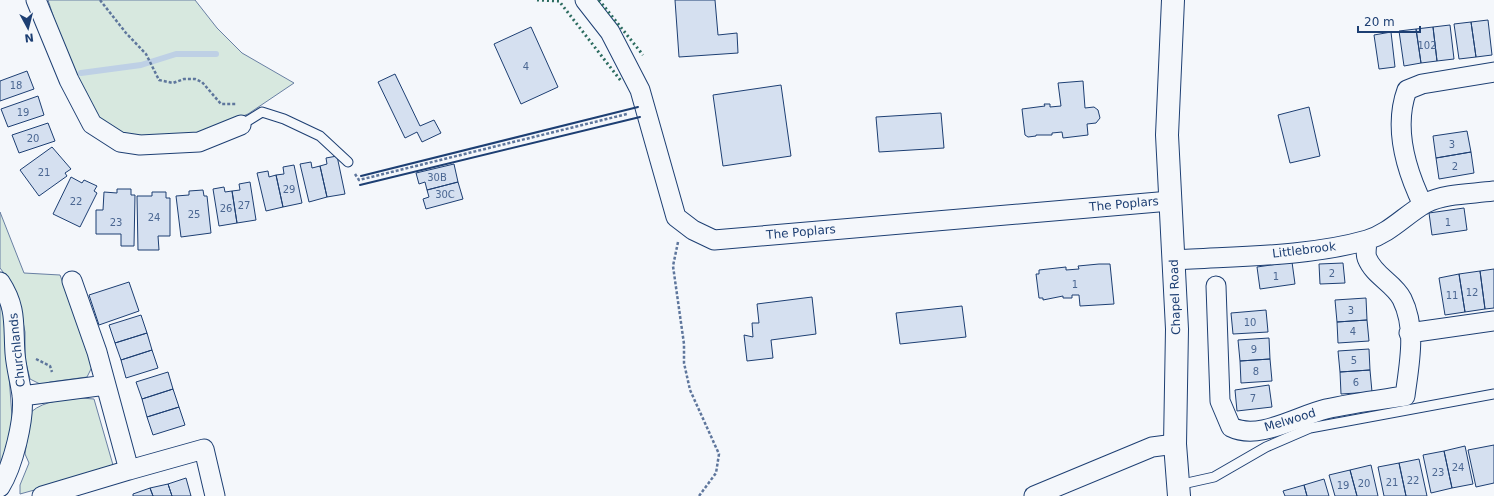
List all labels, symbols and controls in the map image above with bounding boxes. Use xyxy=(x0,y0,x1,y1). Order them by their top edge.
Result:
north arrow xyxy=(8,8,48,48)
scale bar xyxy=(1358,8,1420,34)
text: 20 m xyxy=(1364,15,1395,29)
text: N xyxy=(24,30,35,44)
house number: 102 xyxy=(1417,40,1437,51)
house number: 4 xyxy=(523,61,529,72)
house number: 18 xyxy=(10,80,22,91)
house number: 19 xyxy=(17,107,29,118)
house number: 20 xyxy=(27,133,39,144)
house number: 3 xyxy=(1449,139,1455,150)
house number: 2 xyxy=(1452,161,1458,172)
house number: 21 xyxy=(38,167,50,178)
house number: 30B xyxy=(427,172,447,183)
house number: 29 xyxy=(283,184,295,195)
house number: 30C xyxy=(435,189,455,200)
street label: The Poplars xyxy=(1088,194,1159,214)
house number: 22 xyxy=(70,196,82,207)
house number: 27 xyxy=(238,200,250,211)
house number: 26 xyxy=(220,203,232,214)
house number: 25 xyxy=(188,209,200,220)
house number: 24 xyxy=(148,212,160,223)
house number: 23 xyxy=(110,217,122,228)
house number: 1 xyxy=(1445,217,1451,228)
street label: The Poplars xyxy=(765,222,836,242)
street label: Littlebrook xyxy=(1271,239,1337,261)
street label: Chapel Road xyxy=(1167,259,1183,335)
house number: 2 xyxy=(1329,268,1335,279)
house number: 1 xyxy=(1273,271,1279,282)
house number: 1 xyxy=(1072,279,1078,290)
house number: 12 xyxy=(1466,287,1478,298)
house number: 11 xyxy=(1446,290,1458,301)
house number: 3 xyxy=(1348,305,1354,316)
street label: Churchlands xyxy=(6,312,28,388)
house number: 10 xyxy=(1244,317,1256,328)
house number: 4 xyxy=(1350,326,1356,337)
house number: 9 xyxy=(1251,344,1257,355)
house number: 5 xyxy=(1351,355,1357,366)
house number: 8 xyxy=(1253,366,1259,377)
house number: 6 xyxy=(1353,377,1359,388)
house number: 7 xyxy=(1250,393,1256,404)
street label: Melwood xyxy=(1263,406,1317,434)
house number: 24 xyxy=(1452,462,1464,473)
house number: 23 xyxy=(1432,467,1444,478)
house number: 22 xyxy=(1407,475,1419,486)
house number: 21 xyxy=(1386,477,1398,488)
house number: 20 xyxy=(1358,478,1370,489)
house number: 19 xyxy=(1337,480,1349,491)

